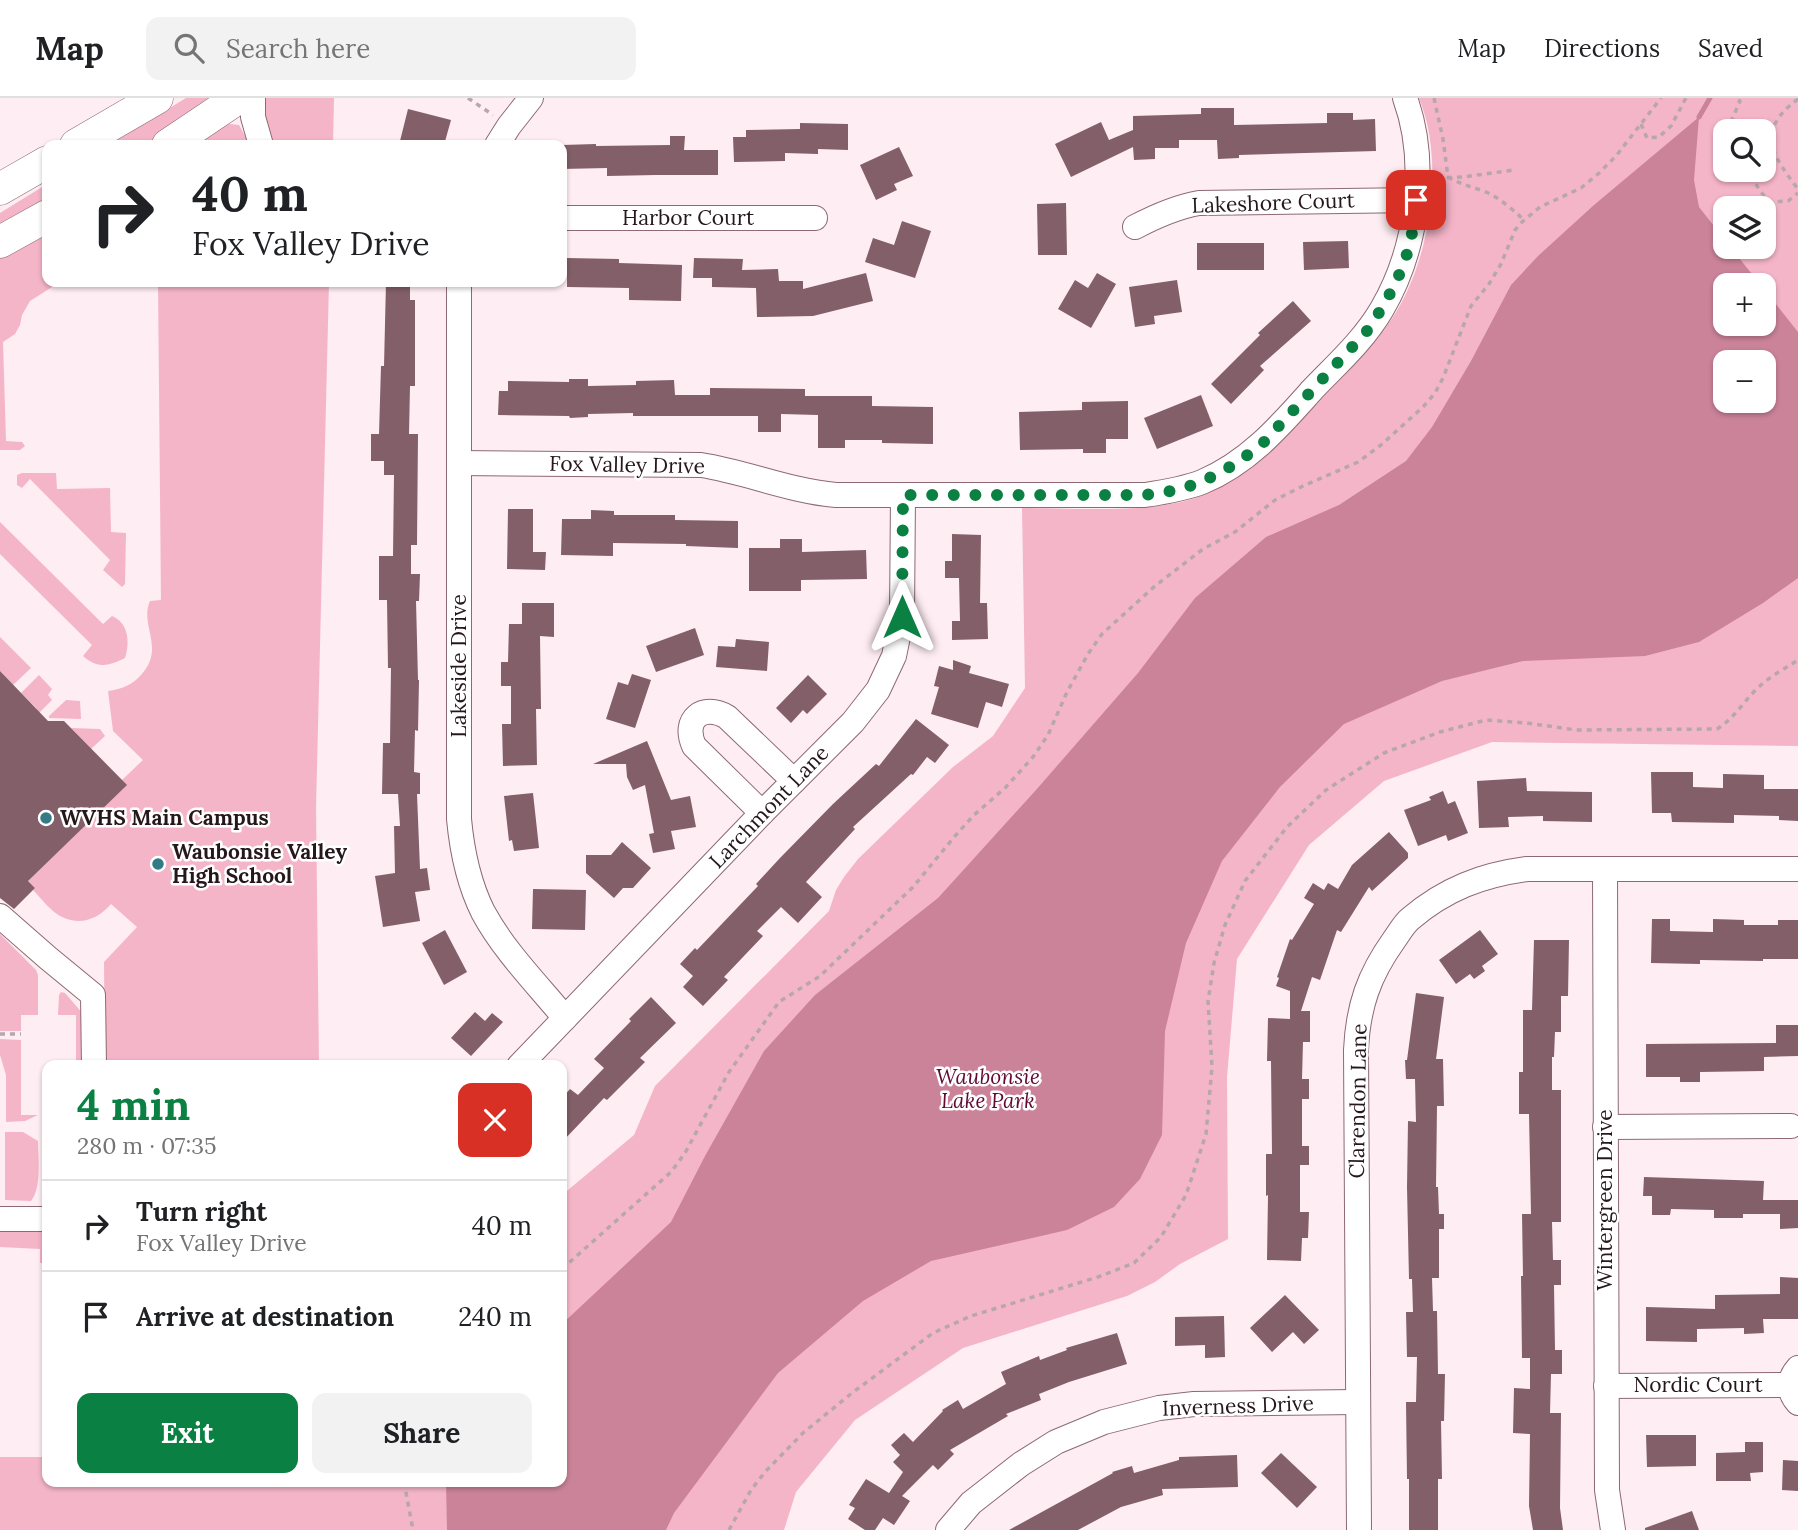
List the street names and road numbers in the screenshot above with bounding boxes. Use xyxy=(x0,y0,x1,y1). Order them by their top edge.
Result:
street label: Lakeshore Court xyxy=(1191,186,1356,219)
street label: Harbor Court xyxy=(622,204,755,231)
street label: Fox Valley Drive xyxy=(549,450,705,479)
street label: Lakeside Drive xyxy=(445,594,472,738)
street label: Larchmont Lane xyxy=(703,739,834,874)
street label: Clarendon Lane xyxy=(1343,1023,1372,1179)
street label: Wintergreen Drive xyxy=(1591,1109,1618,1291)
street label: Nordic Court xyxy=(1633,1371,1763,1398)
street label: Inverness Drive xyxy=(1162,1389,1314,1422)

